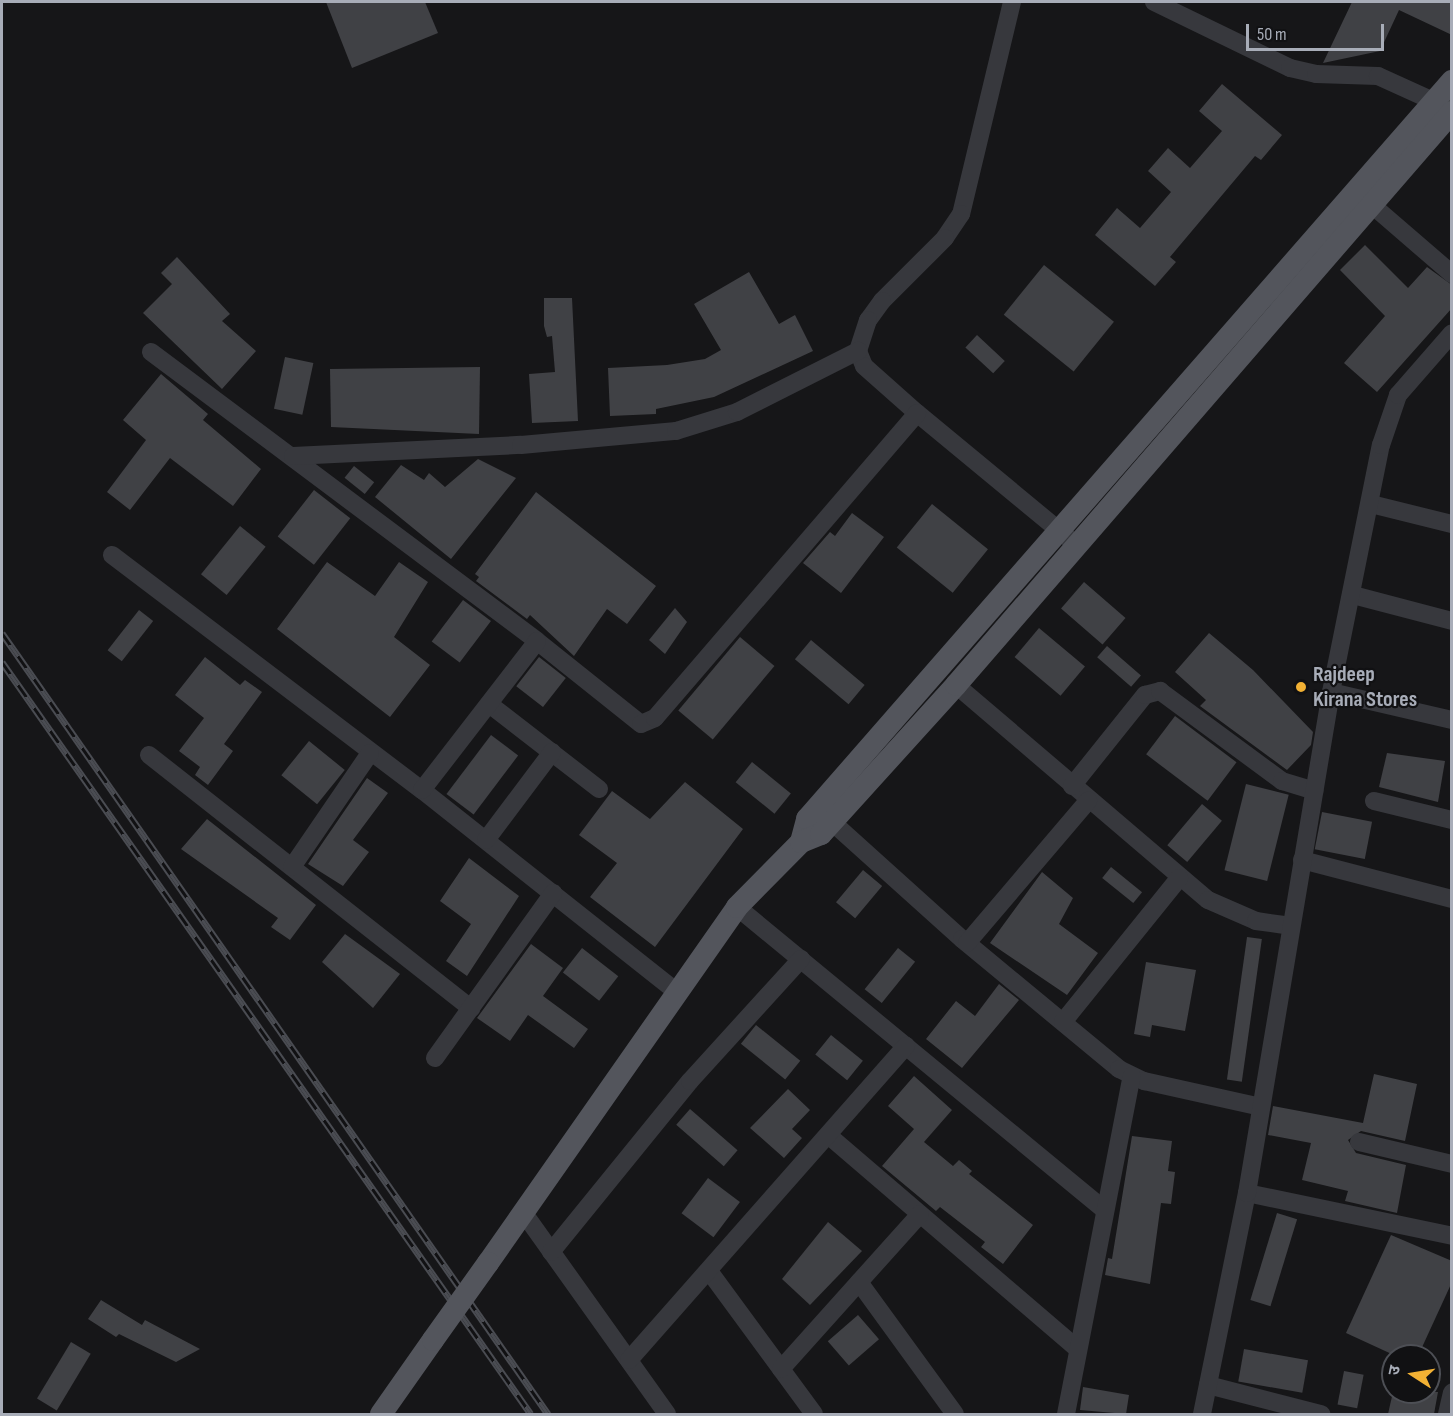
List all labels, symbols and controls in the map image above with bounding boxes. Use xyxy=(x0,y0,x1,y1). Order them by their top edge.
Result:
scale bar xyxy=(1249,12,1387,50)
text: 50 m xyxy=(1257,24,1287,45)
place label: Rajdeep Kirana Stores xyxy=(1313,661,1417,712)
marker: Rajdeep Kirana Stores xyxy=(1294,680,1308,694)
north arrow xyxy=(1381,1344,1441,1404)
text: उ xyxy=(1385,1364,1405,1377)

